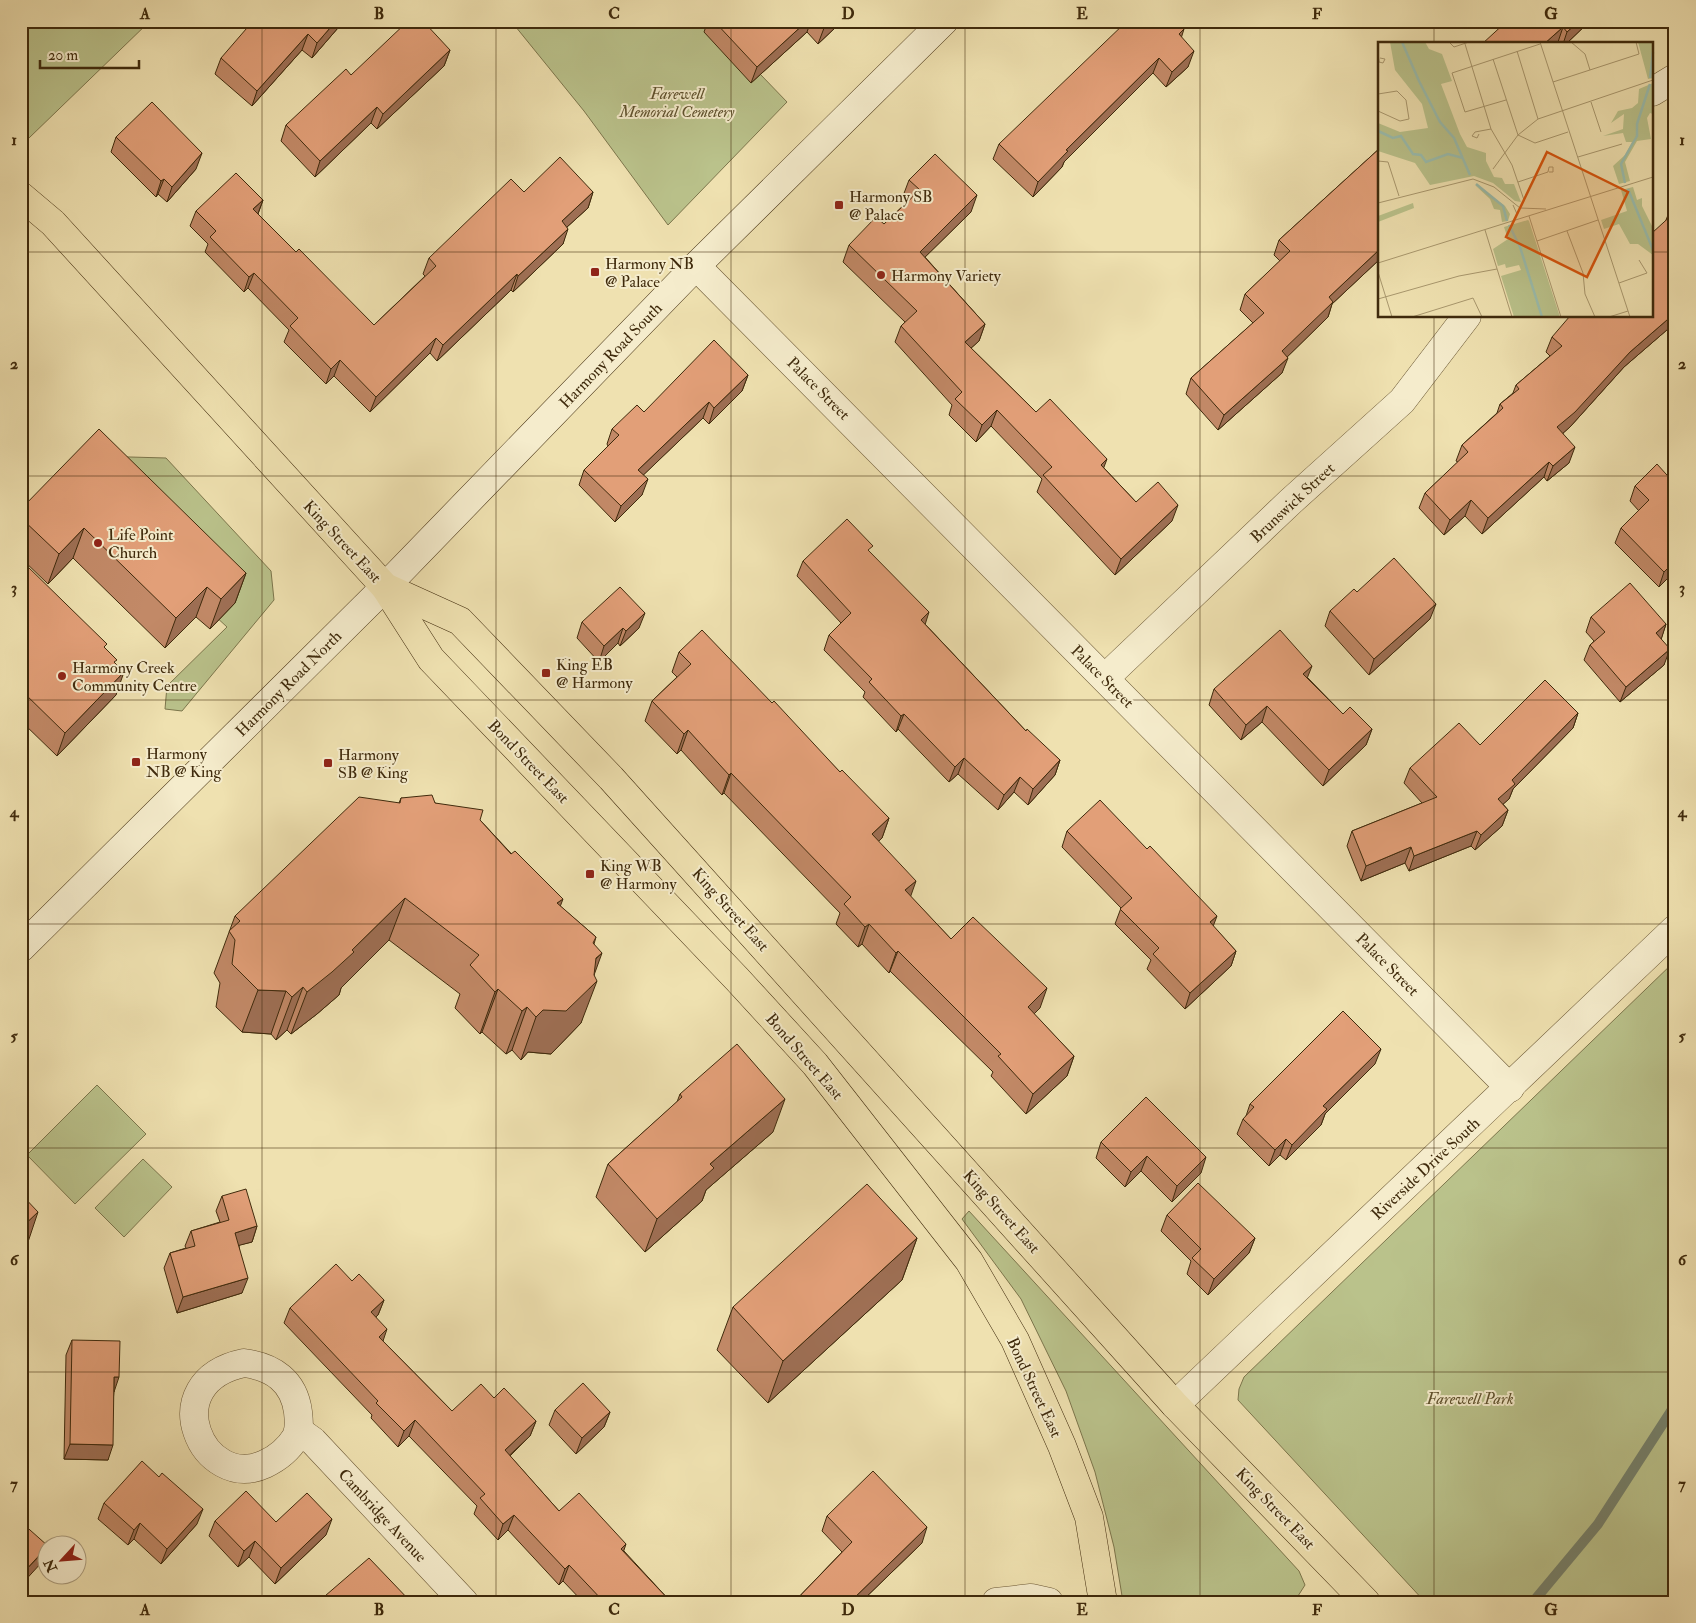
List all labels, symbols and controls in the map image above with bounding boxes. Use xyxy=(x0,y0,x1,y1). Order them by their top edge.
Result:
text: A xyxy=(139,4,151,24)
text: B xyxy=(374,4,384,24)
text: C xyxy=(608,4,620,24)
text: D xyxy=(841,4,855,24)
text: E xyxy=(1076,4,1088,24)
text: F xyxy=(1312,4,1322,24)
text: G xyxy=(1544,4,1558,24)
scale bar xyxy=(40,38,139,70)
inset map xyxy=(1378,42,1654,318)
text: 20 m xyxy=(48,46,78,65)
park label: Farewell Memorial Cemetery xyxy=(618,84,735,122)
text: 1 xyxy=(11,130,17,150)
text: 1 xyxy=(1679,130,1685,150)
place label: Harmony SB @ Palace xyxy=(849,187,933,225)
marker: Harmony SB @ Palace xyxy=(833,199,845,211)
place label: Harmony NB @ Palace xyxy=(605,254,694,292)
marker: Harmony NB @ Palace xyxy=(589,266,601,278)
place label: Harmony Variety xyxy=(891,266,1002,286)
marker: Harmony Variety xyxy=(875,269,887,281)
street label: Harmony Road South xyxy=(555,298,667,413)
street label: Palace Street xyxy=(782,353,854,425)
text: 2 xyxy=(10,354,18,374)
text: 2 xyxy=(1678,354,1686,374)
street label: Brunswick Street xyxy=(1246,458,1339,547)
street label: King Street East xyxy=(299,496,386,587)
place label: Life Point Church xyxy=(108,525,173,563)
marker: Life Point Church xyxy=(92,537,104,549)
text: 3 xyxy=(11,578,17,598)
text: 3 xyxy=(1679,578,1685,598)
street label: Harmony Road North xyxy=(231,626,346,741)
street label: Palace Street xyxy=(1066,641,1138,713)
place label: King EB @ Harmony xyxy=(556,655,633,693)
place label: Harmony Creek Community Centre xyxy=(72,658,197,696)
marker: King EB @ Harmony xyxy=(540,667,552,679)
marker: Harmony Creek Community Centre xyxy=(56,670,68,682)
street label: Bond Street East xyxy=(483,716,573,808)
place label: Harmony NB @ King xyxy=(146,744,222,782)
place label: Harmony SB @ King xyxy=(338,745,409,783)
marker: Harmony NB @ King xyxy=(130,756,142,768)
marker: Harmony SB @ King xyxy=(322,757,334,769)
text: 4 xyxy=(9,802,20,822)
text: 4 xyxy=(1677,802,1688,822)
place label: King WB @ Harmony xyxy=(600,856,677,894)
street label: King Street East xyxy=(687,864,773,956)
marker: King WB @ Harmony xyxy=(584,868,596,880)
street label: Palace Street xyxy=(1351,929,1423,1001)
street label: Bond Street East xyxy=(761,1009,847,1104)
text: 5 xyxy=(10,1026,18,1046)
text: 5 xyxy=(1678,1026,1686,1046)
street label: Riverside Drive South xyxy=(1367,1113,1485,1224)
street label: King Street East xyxy=(958,1166,1044,1258)
text: 6 xyxy=(10,1250,20,1270)
text: 6 xyxy=(1678,1250,1688,1270)
street label: Bond Street East xyxy=(1002,1334,1066,1441)
park label: Farewell Park xyxy=(1425,1389,1514,1409)
street label: King Street East xyxy=(1231,1464,1319,1554)
street label: Cambridge Avenue xyxy=(334,1465,431,1567)
text: 7 xyxy=(10,1474,18,1494)
text: 7 xyxy=(1678,1474,1686,1494)
north arrow xyxy=(38,1536,88,1586)
text: N xyxy=(40,1556,62,1576)
text: A xyxy=(139,1600,151,1620)
text: B xyxy=(374,1600,384,1620)
text: C xyxy=(608,1600,620,1620)
text: D xyxy=(841,1600,855,1620)
text: E xyxy=(1076,1600,1088,1620)
text: F xyxy=(1312,1600,1322,1620)
text: G xyxy=(1544,1600,1558,1620)

